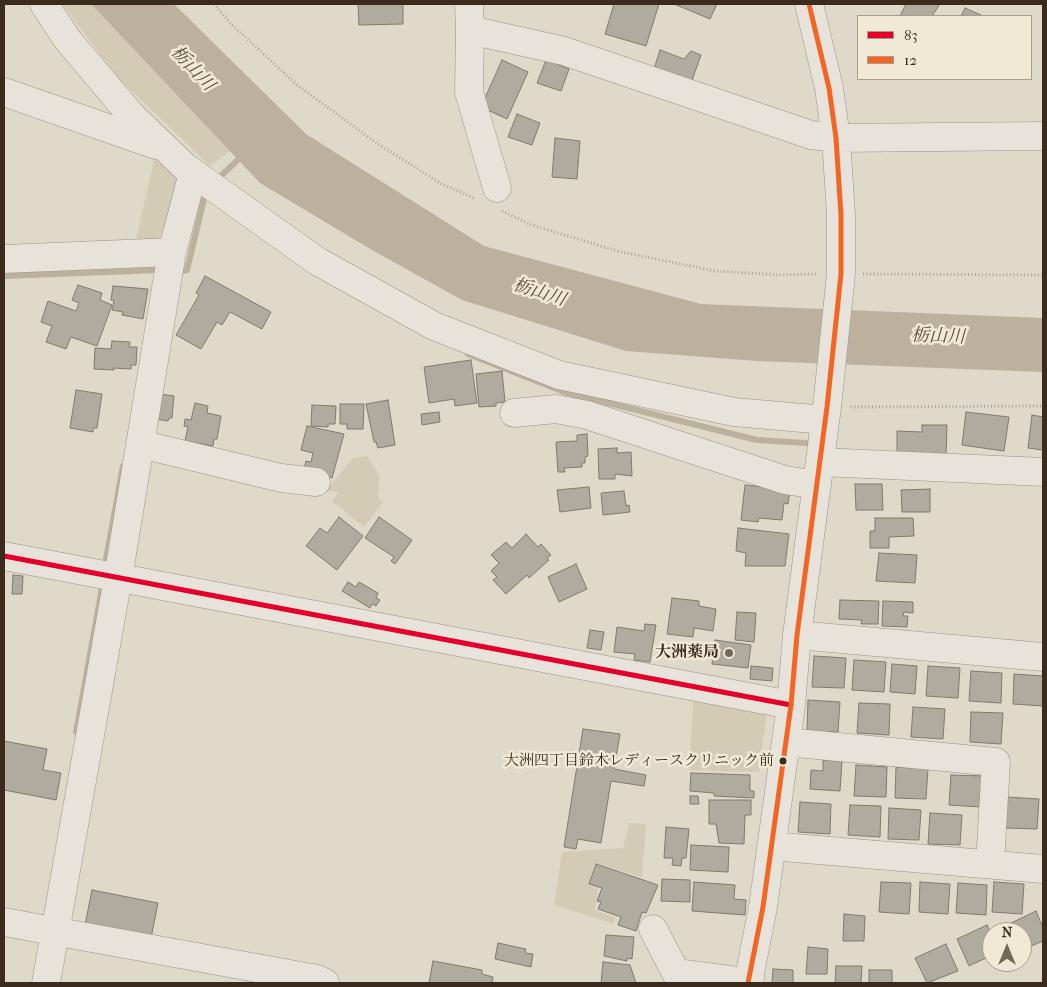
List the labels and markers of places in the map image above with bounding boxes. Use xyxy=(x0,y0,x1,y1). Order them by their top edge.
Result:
place label: 大洲薬局 xyxy=(655,643,719,663)
marker: 大洲薬局 xyxy=(723,647,735,659)
place label: 大洲四丁目鈴木レディースクリニック前 xyxy=(504,752,774,770)
marker: 大洲四丁目鈴木レディースクリニック前 xyxy=(778,756,788,766)

